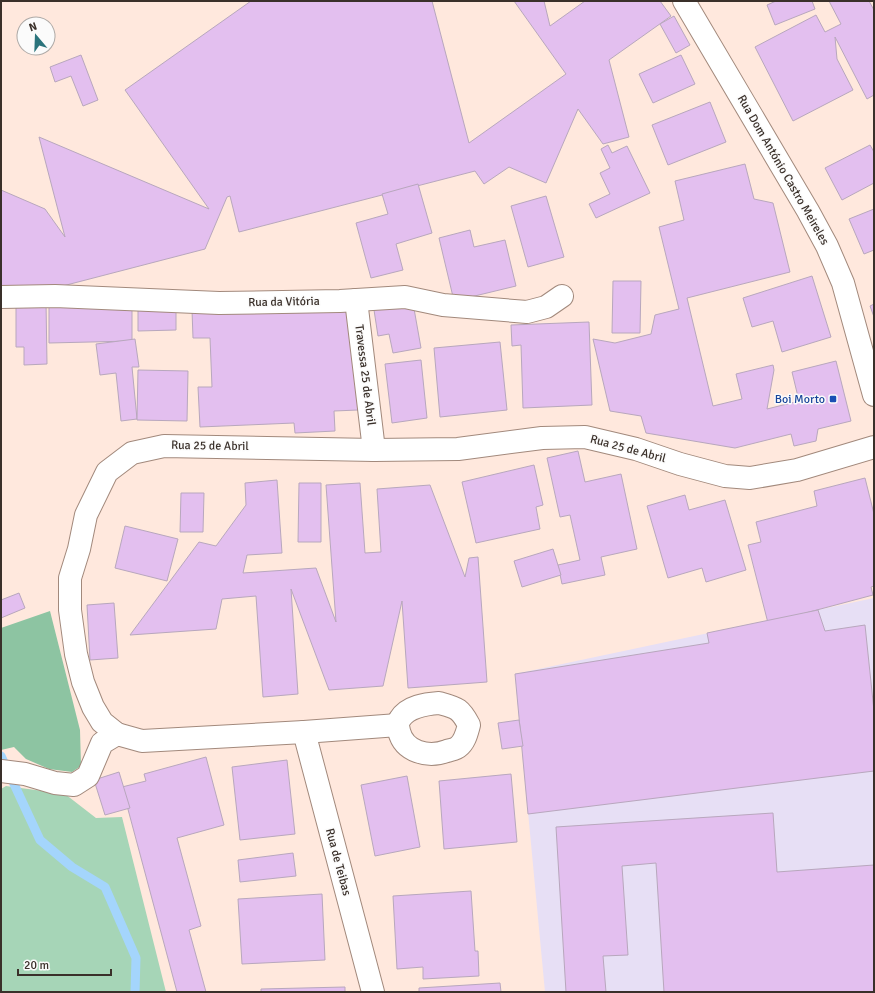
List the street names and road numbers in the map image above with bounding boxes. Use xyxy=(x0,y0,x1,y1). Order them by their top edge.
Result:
street label: Rua Dom António Castro Meireles xyxy=(734,92,832,248)
street label: Rua da Vitória xyxy=(248,294,320,310)
street label: Travessa 25 de Abril xyxy=(351,324,379,427)
street label: Rua 25 de Abril xyxy=(588,432,668,466)
street label: Rua 25 de Abril xyxy=(171,438,250,454)
street label: Rua de Teibas xyxy=(322,827,354,897)

